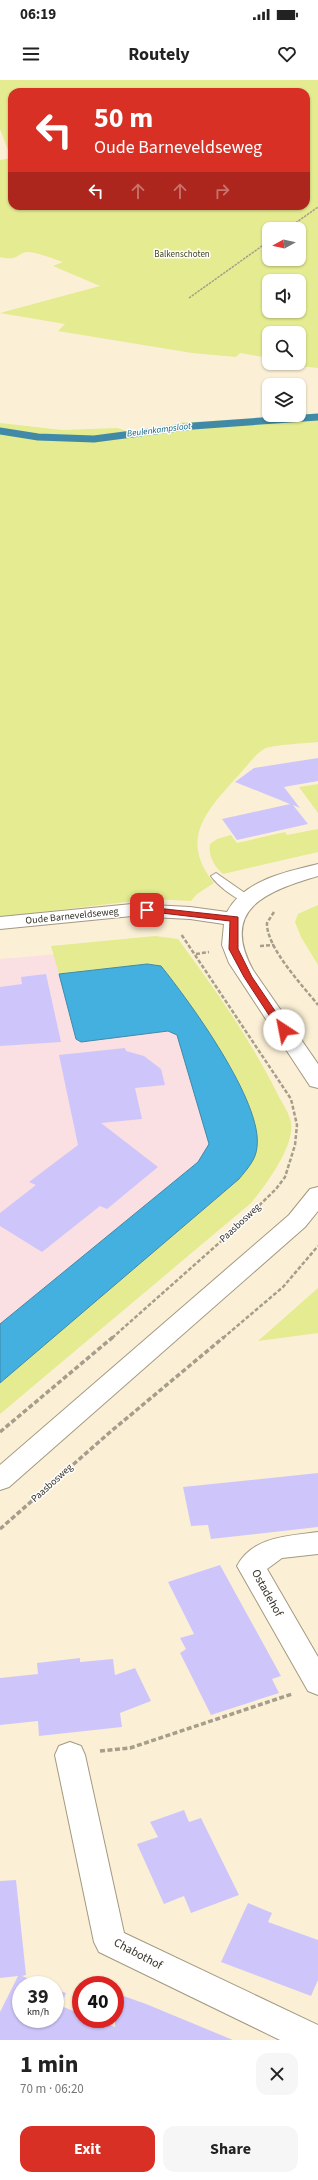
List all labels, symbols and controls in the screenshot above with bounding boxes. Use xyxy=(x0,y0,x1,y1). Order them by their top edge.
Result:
text: 06:19 xyxy=(20,4,56,25)
text: Routely xyxy=(128,42,190,67)
icon: menu xyxy=(20,43,42,65)
icon: heart xyxy=(276,43,298,65)
text: 50 m xyxy=(94,98,153,138)
icon: left xyxy=(28,104,80,156)
text: Oude Barneveldseweg xyxy=(94,135,262,160)
icon: left xyxy=(85,180,107,202)
icon: ahead xyxy=(127,180,149,202)
icon: ahead xyxy=(169,180,191,202)
icon: right xyxy=(211,180,233,202)
north arrow xyxy=(262,222,306,266)
map controls xyxy=(262,222,306,422)
park label: Balkenschoten xyxy=(154,248,210,261)
button: sound xyxy=(262,274,306,318)
button: search xyxy=(262,326,306,370)
button: layers xyxy=(262,378,306,422)
water label: Beulenkampsloot xyxy=(126,419,193,440)
pin xyxy=(130,893,164,927)
icon: arrive xyxy=(136,899,158,921)
street label: Oude Barneveldseweg xyxy=(25,904,119,928)
position arrow xyxy=(263,1009,305,1051)
street label: Paasbosweg xyxy=(216,1200,264,1246)
street label: Paasbosweg xyxy=(28,1461,76,1505)
street label: Ostadehof xyxy=(247,1566,287,1620)
street label: Chabothof xyxy=(111,1934,166,1974)
speed limit sign: 40 xyxy=(72,1976,124,2028)
text: 39 xyxy=(27,1983,49,2011)
text: km/h xyxy=(27,2005,49,2019)
text: 1 min xyxy=(20,2047,78,2082)
button: close xyxy=(256,2053,298,2095)
text: 70 m · 06:20 xyxy=(20,2080,84,2098)
button: Exit xyxy=(20,2126,155,2172)
button: Share xyxy=(163,2126,298,2172)

